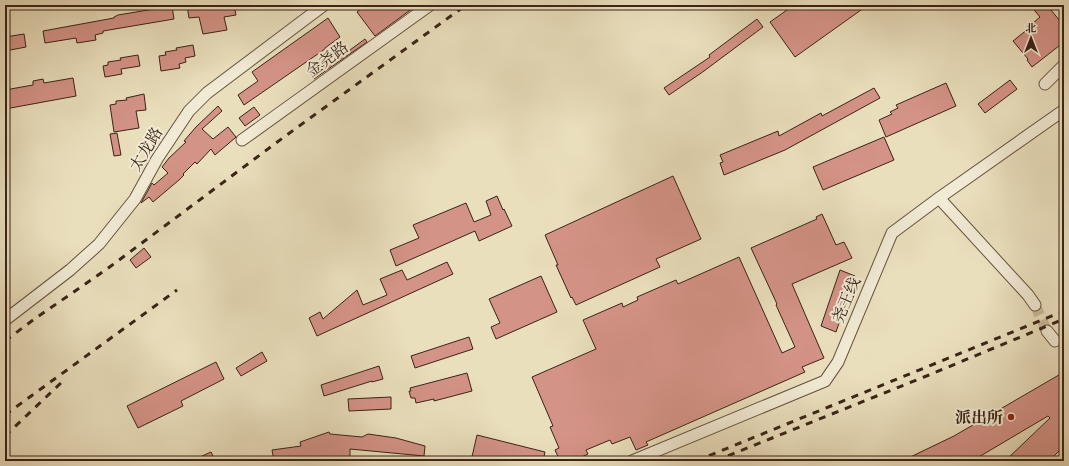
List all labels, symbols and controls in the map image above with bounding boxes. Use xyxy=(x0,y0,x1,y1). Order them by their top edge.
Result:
north arrow xyxy=(1011,18,1051,58)
text: 北 xyxy=(1026,21,1037,35)
street label: 金尧路 xyxy=(301,36,353,82)
street label: 太龙路 xyxy=(125,123,167,175)
street label: 尧王线 xyxy=(827,274,865,326)
place label: 派出所 xyxy=(955,407,1003,428)
marker: 派出所 xyxy=(1006,412,1016,422)

